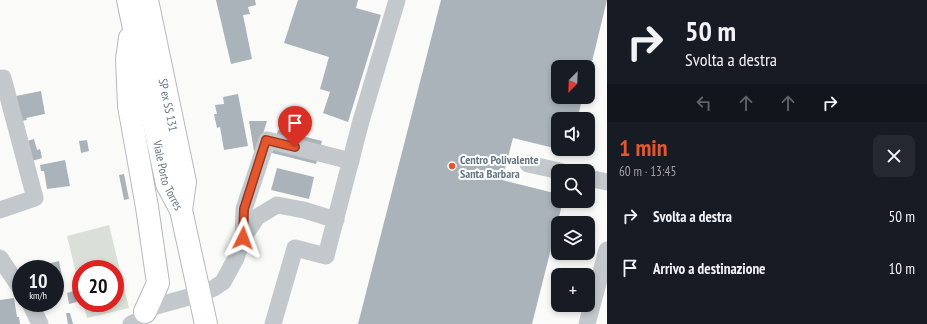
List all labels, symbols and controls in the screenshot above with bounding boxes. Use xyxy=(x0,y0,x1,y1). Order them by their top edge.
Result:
text: 50 m xyxy=(685,12,736,49)
icon: right xyxy=(619,16,671,68)
text: Svolta a destra xyxy=(685,48,777,71)
north arrow xyxy=(551,60,595,104)
map controls xyxy=(551,60,595,312)
street label: SP ex SS 131 xyxy=(156,77,182,133)
icon: left xyxy=(693,92,715,114)
icon: ahead xyxy=(735,92,757,114)
icon: ahead xyxy=(777,92,799,114)
icon: right xyxy=(819,92,841,114)
pin xyxy=(278,106,312,147)
icon: arrive xyxy=(284,112,306,134)
button: sound xyxy=(551,112,595,156)
text: 1 min xyxy=(619,132,667,163)
button: close xyxy=(873,135,915,177)
street label: Viale Porto Torres xyxy=(150,138,187,212)
place label: Centro Polivalente Santa Barbara xyxy=(460,152,539,181)
marker: Centro Polivalente Santa Barbara xyxy=(447,161,457,171)
text: 60 m · 13:45 xyxy=(619,163,676,180)
button: search xyxy=(551,164,595,208)
icon: right xyxy=(619,205,641,227)
text: Svolta a destra xyxy=(653,207,732,226)
text: 50 m xyxy=(889,207,915,226)
button: layers xyxy=(551,216,595,260)
position arrow xyxy=(222,217,264,259)
icon: arrive xyxy=(619,257,641,279)
text: Arrivo a destinazione xyxy=(653,259,766,278)
text: 10 m xyxy=(889,259,915,278)
speed limit sign: 20 xyxy=(72,260,124,312)
text: 10 xyxy=(28,268,48,294)
button: + xyxy=(551,268,595,312)
text: km/h xyxy=(29,289,47,302)

